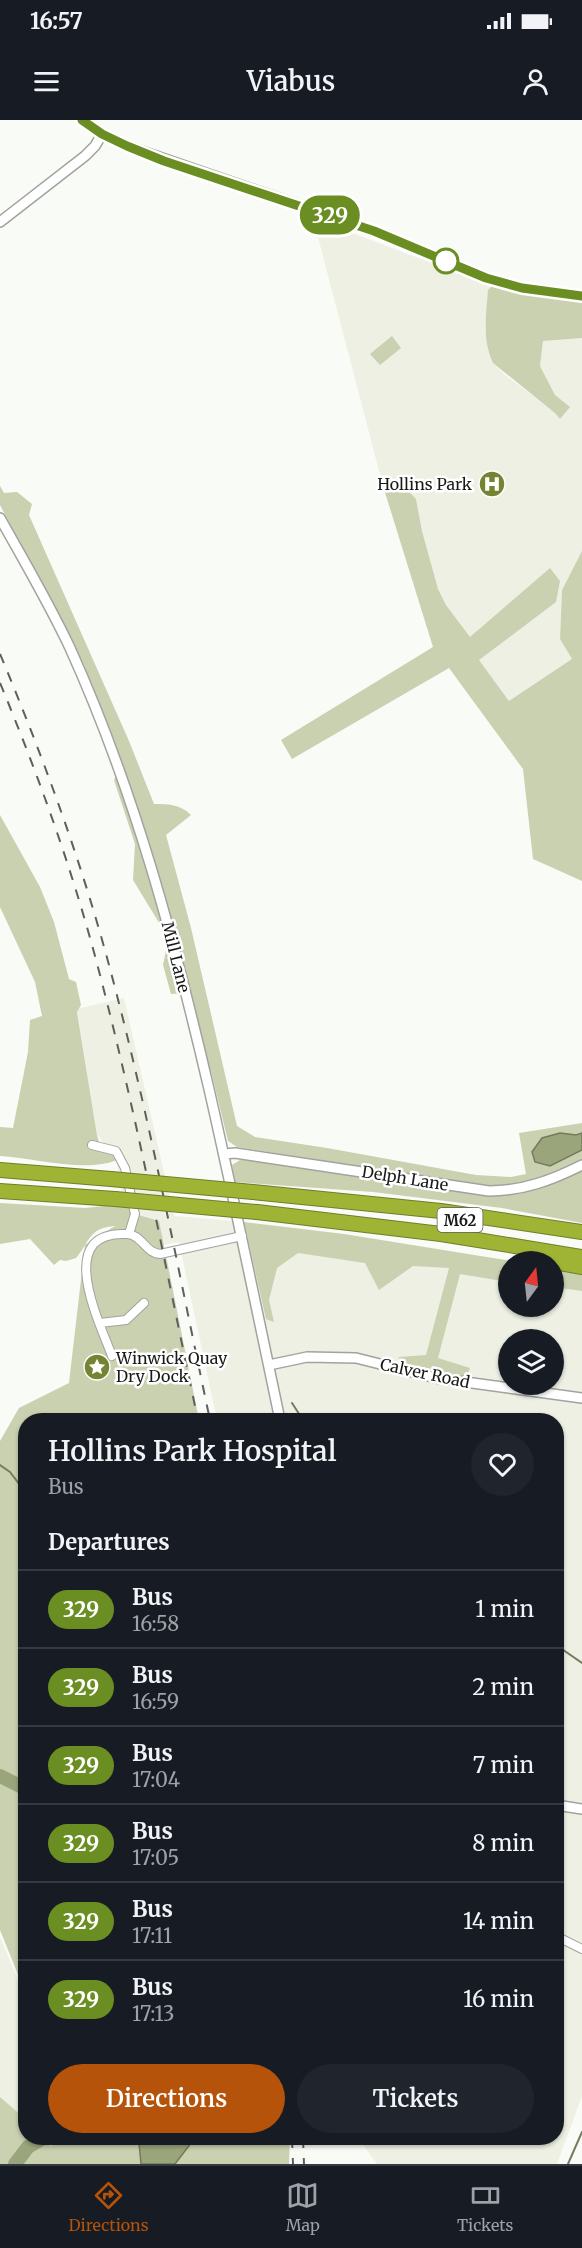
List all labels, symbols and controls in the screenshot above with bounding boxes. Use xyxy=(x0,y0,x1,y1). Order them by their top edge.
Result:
text: 16:57 xyxy=(30,7,83,35)
text: Viabus xyxy=(247,64,335,98)
icon: menu xyxy=(30,65,63,98)
icon: person xyxy=(519,65,552,98)
line badge: 329 xyxy=(296,196,364,235)
text: 329 xyxy=(312,202,348,229)
unlabelled marker xyxy=(433,248,459,274)
hospital icon: Hollins Park xyxy=(477,469,507,499)
place label: Hollins Park xyxy=(377,474,473,494)
street label: Mill Lane xyxy=(158,919,194,995)
street label: Delph Lane xyxy=(360,1161,450,1195)
road number: M62 xyxy=(438,1208,482,1232)
north arrow xyxy=(498,1251,564,1317)
map controls xyxy=(498,1251,564,1395)
button: layers xyxy=(498,1329,564,1395)
place label: Winwick Quay Dry Dock xyxy=(115,1348,228,1386)
place icon: Winwick Quay Dry Dock xyxy=(82,1352,112,1382)
street label: Calver Road xyxy=(378,1354,472,1392)
text: Hollins Park Hospital xyxy=(48,1433,337,1469)
button: heart xyxy=(471,1433,534,1496)
text: Bus xyxy=(48,1474,84,1499)
text: Departures xyxy=(48,1528,170,1556)
text: Bus xyxy=(132,1583,173,1611)
text: 1 min xyxy=(475,1595,534,1623)
text: 329 xyxy=(63,1596,99,1623)
text: 16:58 xyxy=(132,1611,179,1636)
text: Bus xyxy=(132,1661,173,1689)
text: 2 min xyxy=(472,1673,534,1701)
text: 329 xyxy=(63,1674,99,1701)
text: 16:59 xyxy=(132,1689,179,1714)
text: Bus xyxy=(132,1739,173,1767)
text: 7 min xyxy=(473,1751,534,1779)
text: 329 xyxy=(63,1752,99,1779)
text: 17:04 xyxy=(132,1767,180,1792)
text: Bus xyxy=(132,1817,173,1845)
text: 8 min xyxy=(472,1829,534,1857)
text: 329 xyxy=(63,1830,99,1857)
text: 17:05 xyxy=(132,1845,179,1870)
text: Bus xyxy=(132,1895,173,1923)
text: 14 min xyxy=(463,1907,534,1935)
text: 329 xyxy=(63,1908,99,1935)
text: 17:11 xyxy=(132,1923,172,1948)
text: Bus xyxy=(132,1973,173,2001)
text: 16 min xyxy=(463,1985,534,2013)
text: 329 xyxy=(63,1986,99,2013)
text: 17:13 xyxy=(132,2001,174,2026)
button: Directions xyxy=(48,2064,285,2133)
button: Tickets xyxy=(297,2064,534,2133)
tab: Directions xyxy=(69,2179,149,2235)
tab: Map xyxy=(286,2179,320,2235)
tab: Tickets xyxy=(457,2179,513,2235)

